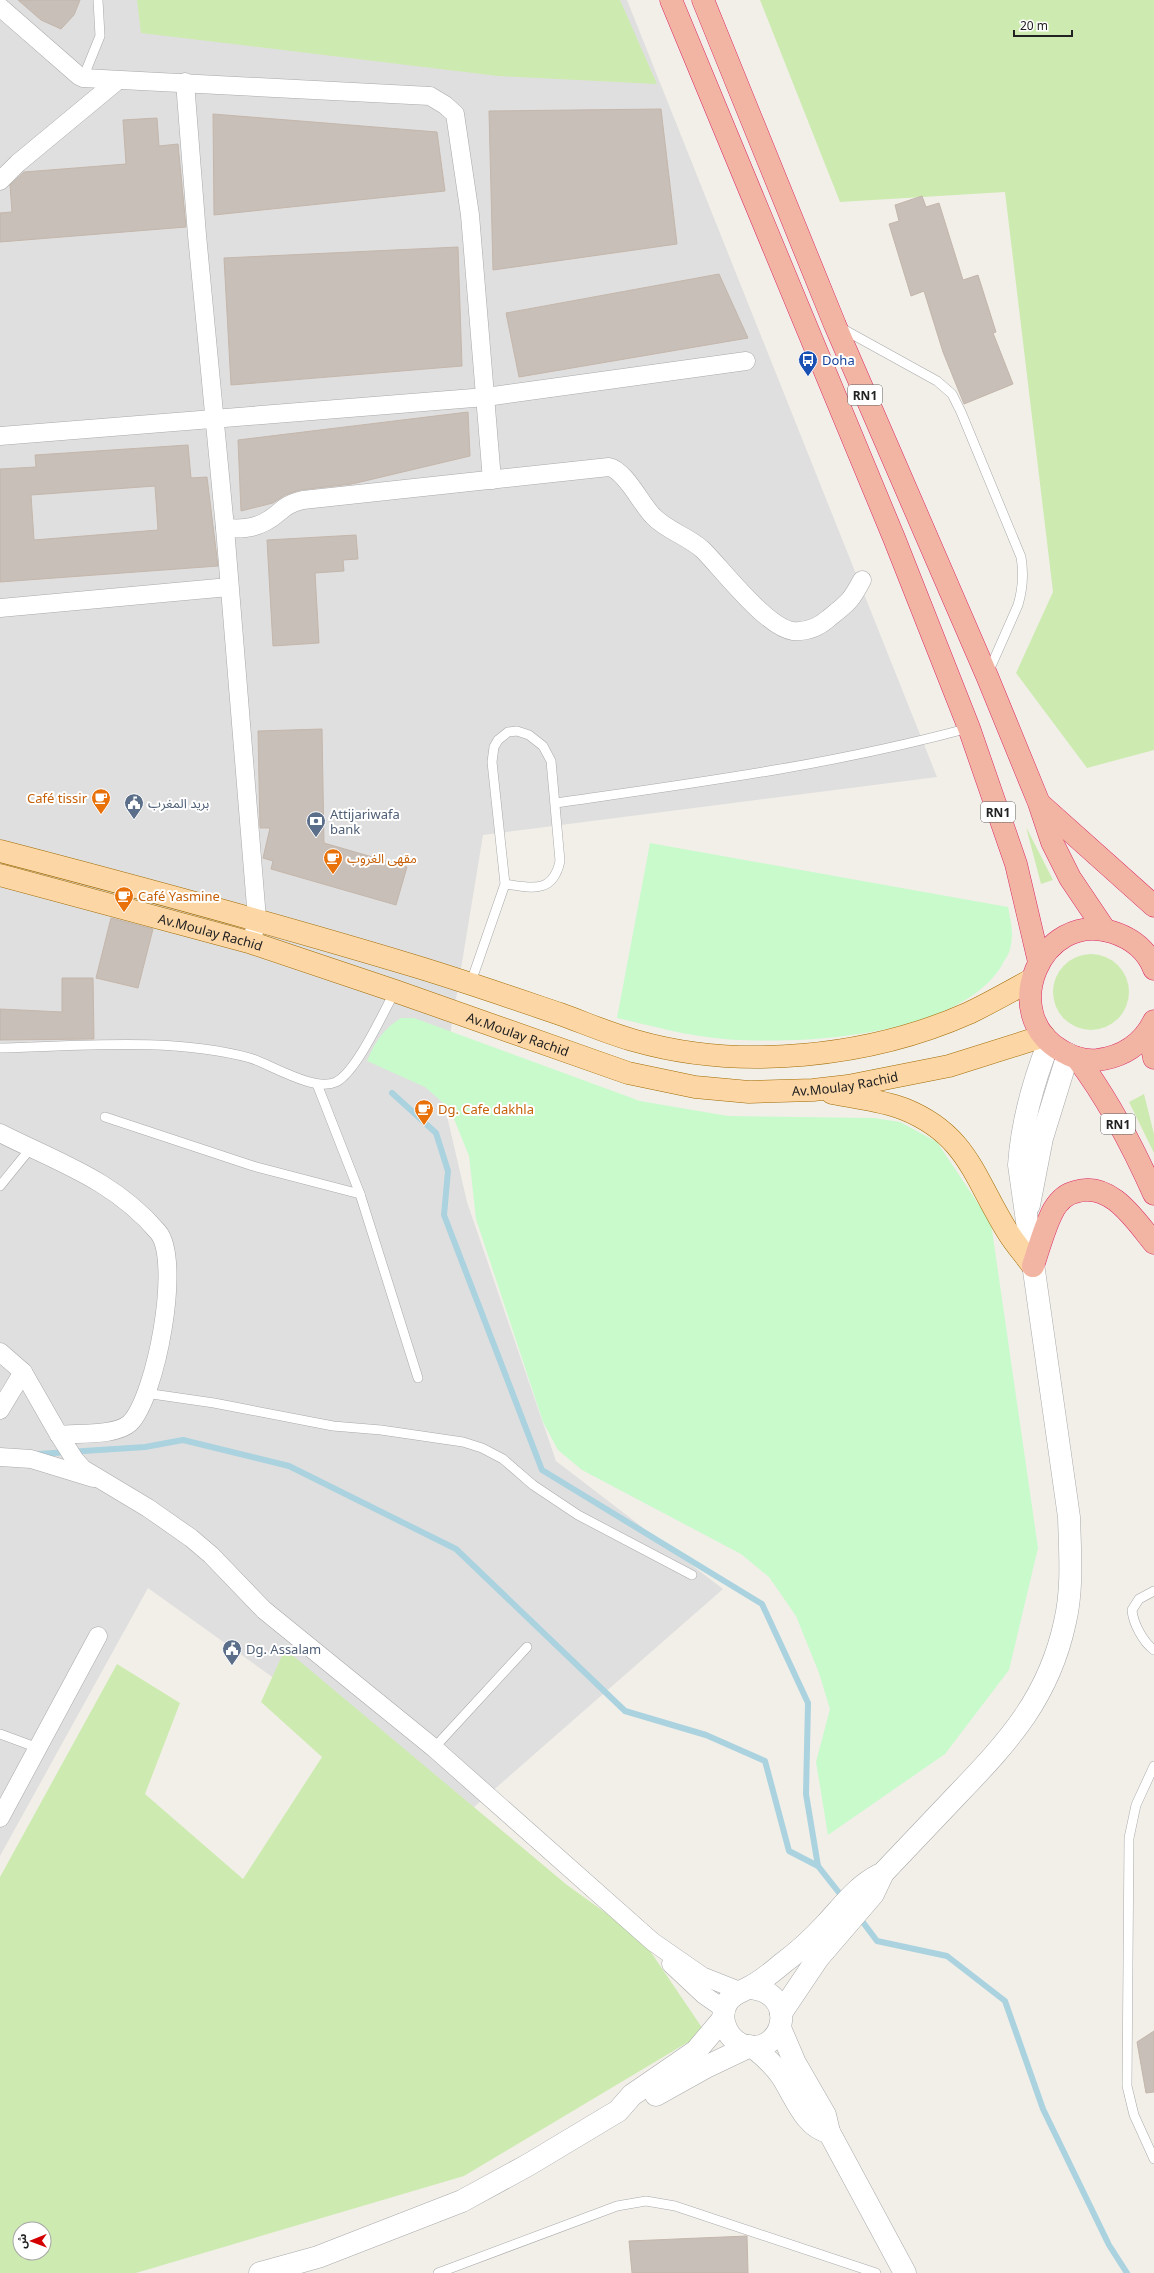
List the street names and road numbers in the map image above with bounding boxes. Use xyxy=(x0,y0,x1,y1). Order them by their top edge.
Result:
road number: RN1 xyxy=(848,385,882,405)
road number: RN1 xyxy=(981,802,1015,822)
street label: Av.Moulay Rachid xyxy=(156,909,265,955)
street label: Av.Moulay Rachid xyxy=(464,1008,571,1061)
street label: Av.Moulay Rachid xyxy=(791,1067,900,1100)
road number: RN1 xyxy=(1101,1114,1135,1134)

